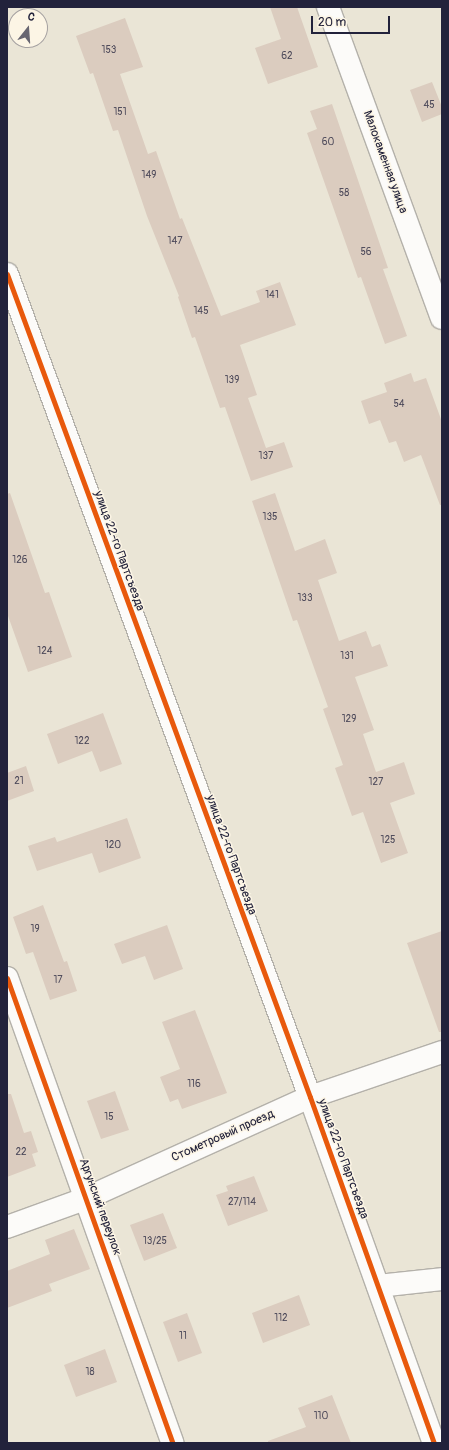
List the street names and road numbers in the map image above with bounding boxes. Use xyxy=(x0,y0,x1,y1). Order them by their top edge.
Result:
street label: Малокаменная улица xyxy=(360,109,410,215)
street label: улица 22-го Партсъезда xyxy=(91,489,147,613)
street label: улица 22-го Партсъезда xyxy=(203,793,259,917)
street label: улица 22-го Партсъезда xyxy=(315,1097,371,1221)
street label: Стометровый проезд xyxy=(169,1107,277,1165)
street label: Аргунский переулок xyxy=(76,1156,124,1258)

